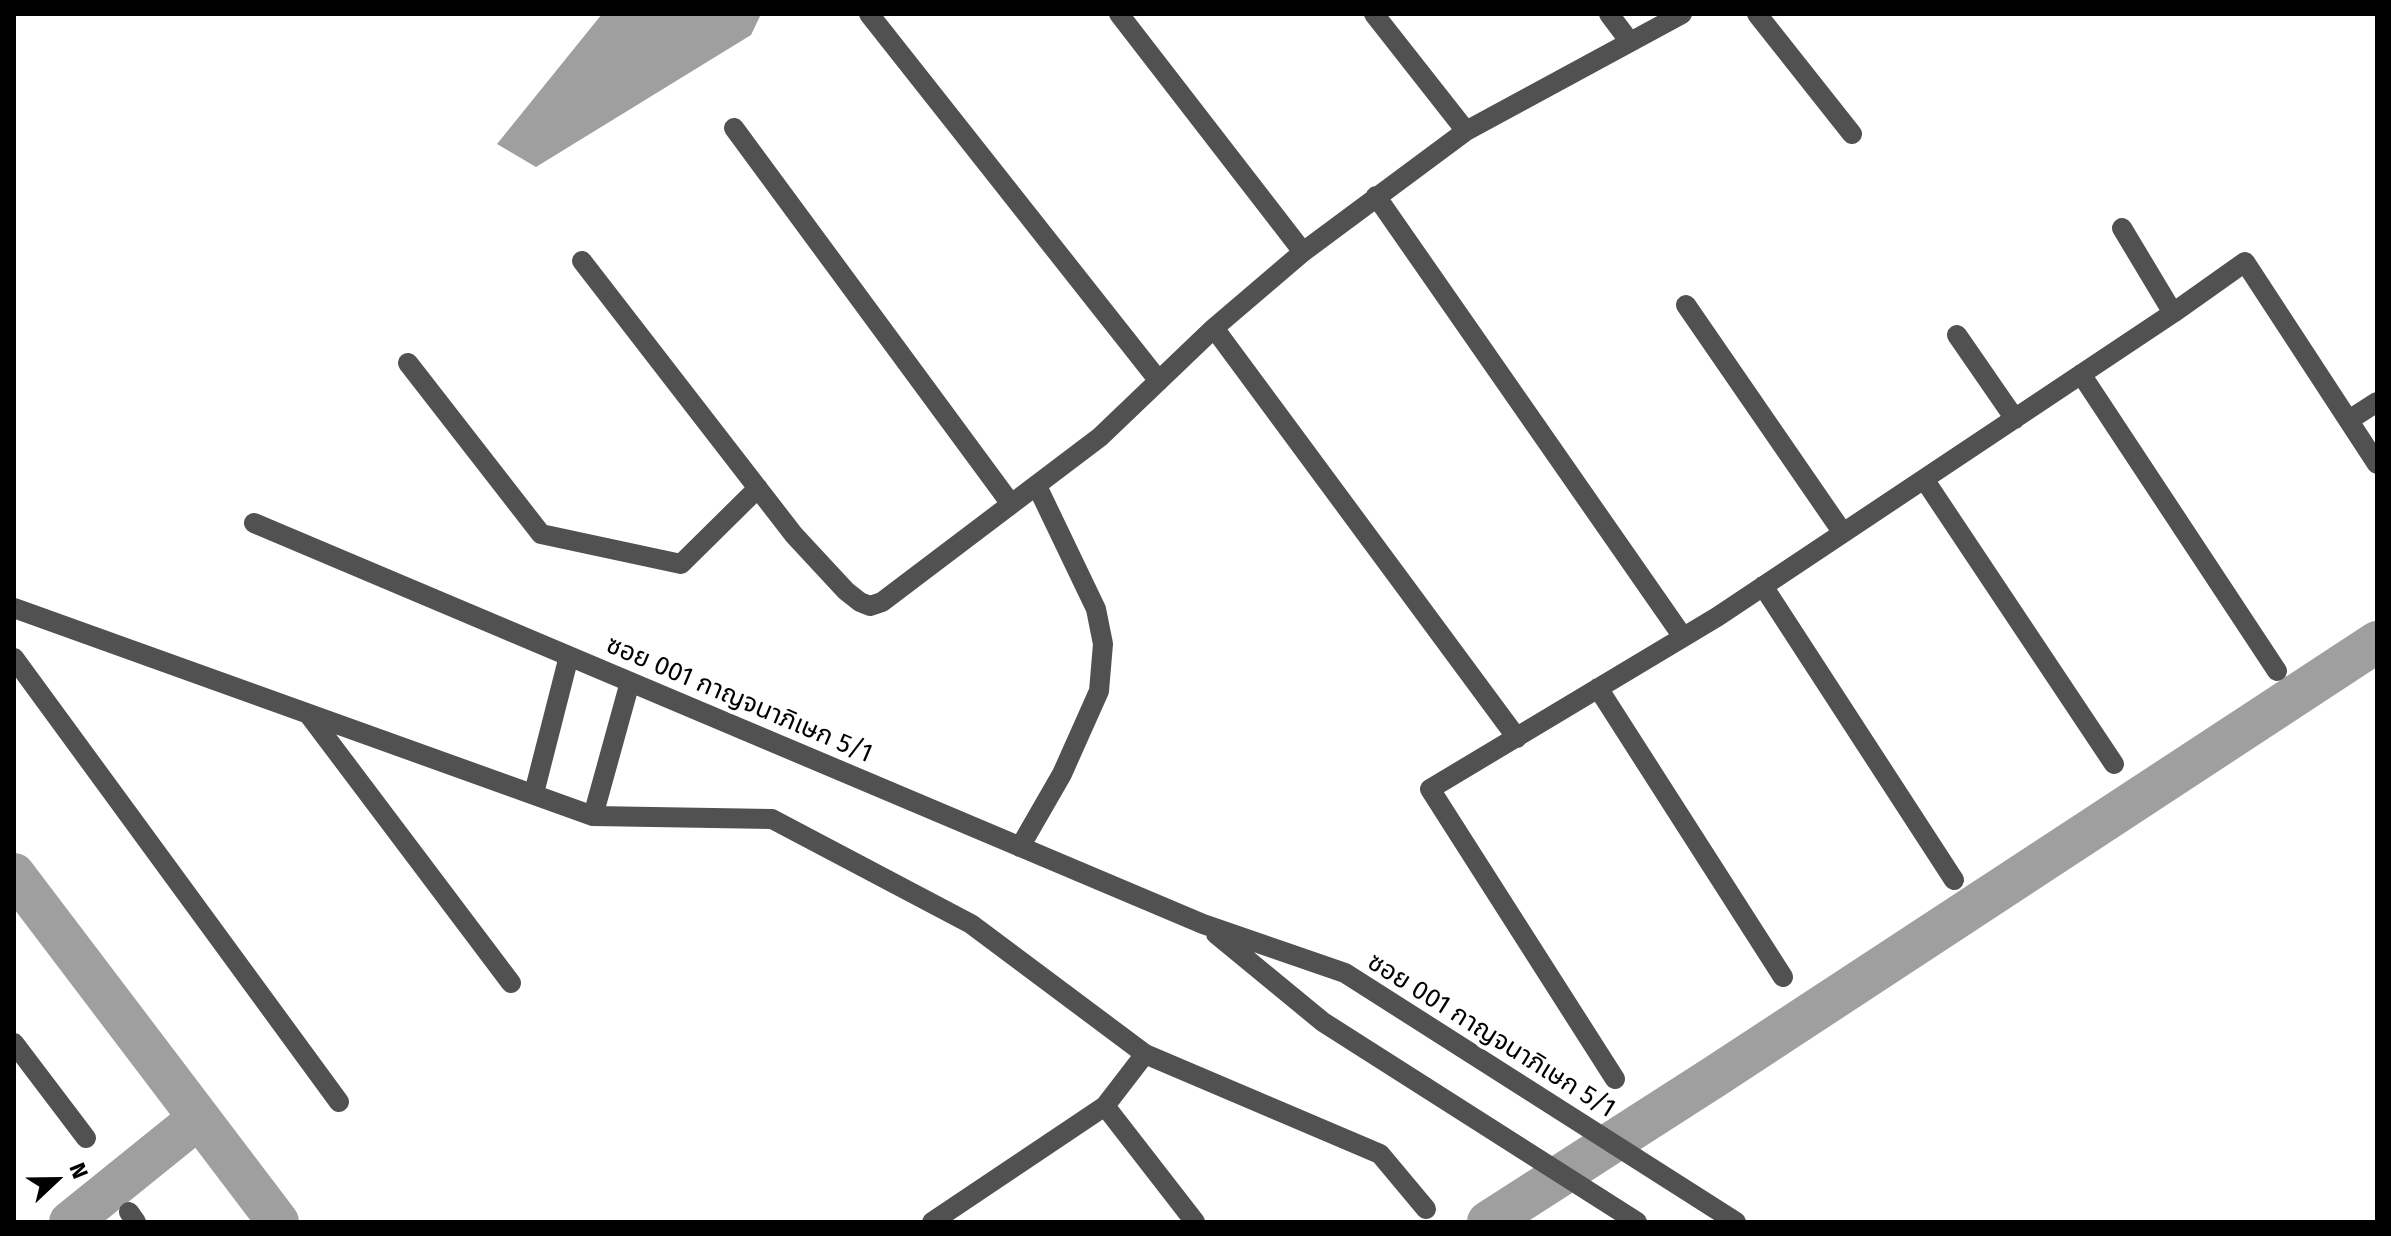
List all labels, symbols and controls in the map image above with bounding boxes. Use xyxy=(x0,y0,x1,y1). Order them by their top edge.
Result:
street label: ซอย 001 กาญจนาภิเษก 5/1 xyxy=(601,630,877,770)
street label: ซอย 001 กาญจนาภิเษก 5/1 xyxy=(1361,947,1621,1125)
north arrow xyxy=(16,1140,96,1220)
text: N xyxy=(63,1159,94,1183)

